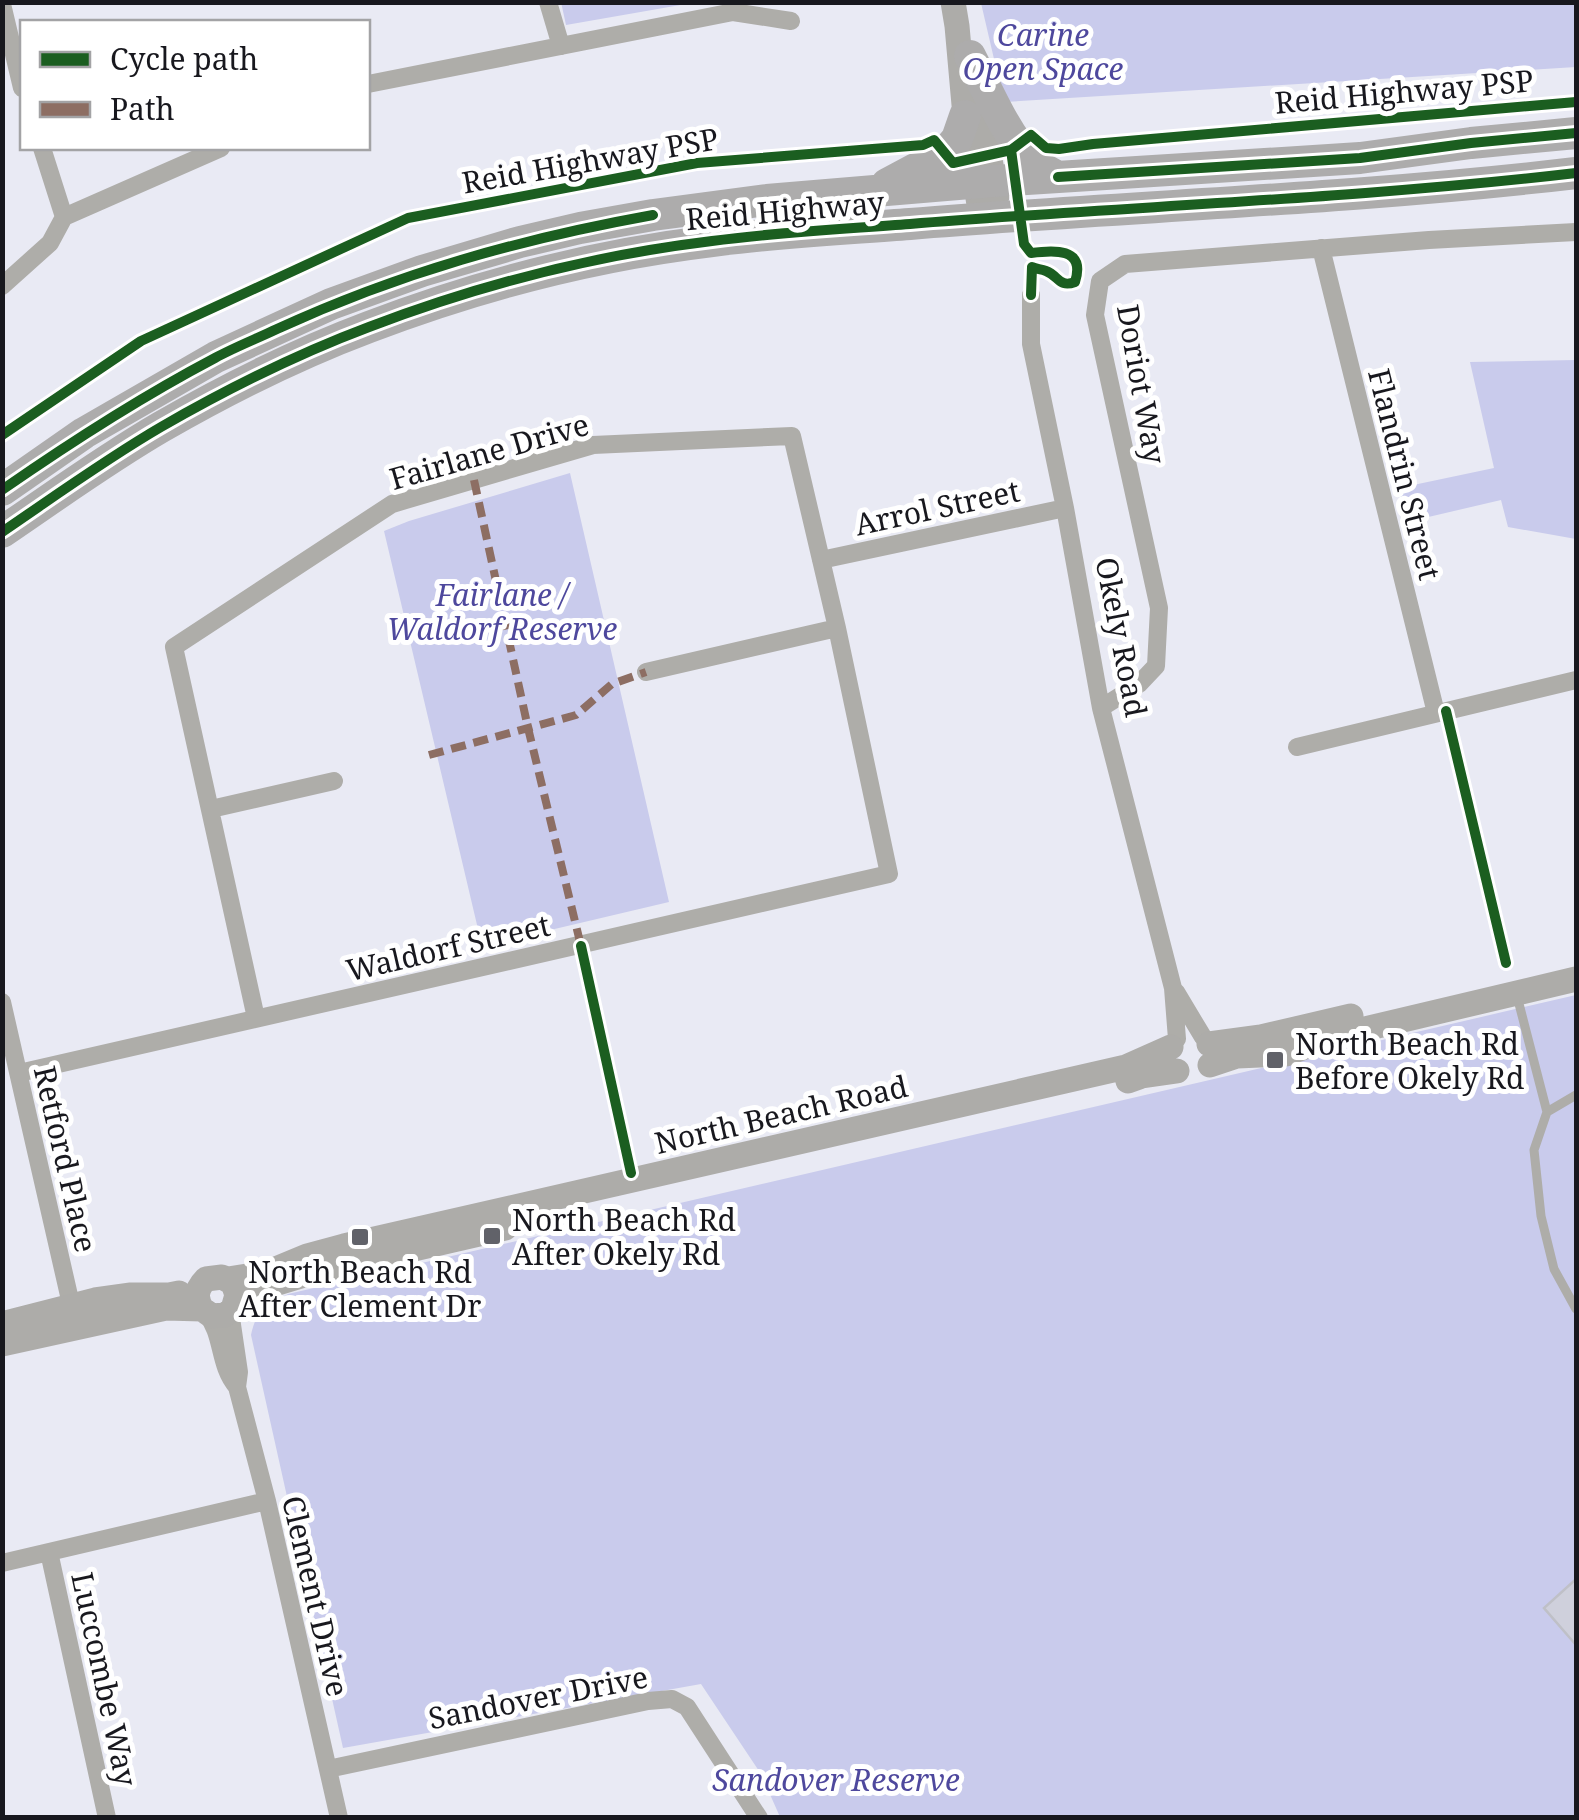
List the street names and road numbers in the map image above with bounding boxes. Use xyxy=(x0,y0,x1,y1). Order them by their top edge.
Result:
street label: Reid Highway PSP xyxy=(1273,59,1535,123)
street label: Reid Highway PSP xyxy=(459,117,721,203)
street label: Reid Highway xyxy=(684,181,886,239)
street label: Doriot Way xyxy=(1108,301,1176,467)
street label: Flandrin Street xyxy=(1359,364,1451,584)
street label: Fairlane Drive xyxy=(385,403,593,499)
street label: Arrol Street xyxy=(851,470,1023,544)
street label: Okely Road xyxy=(1086,554,1158,720)
street label: Waldorf Street xyxy=(342,904,554,990)
street label: Retford Place xyxy=(25,1062,107,1256)
street label: North Beach Road xyxy=(651,1065,911,1163)
street label: Clement Drive xyxy=(273,1492,359,1700)
street label: Luccombe Way xyxy=(62,1568,148,1790)
street label: Sandover Drive xyxy=(425,1656,651,1738)

